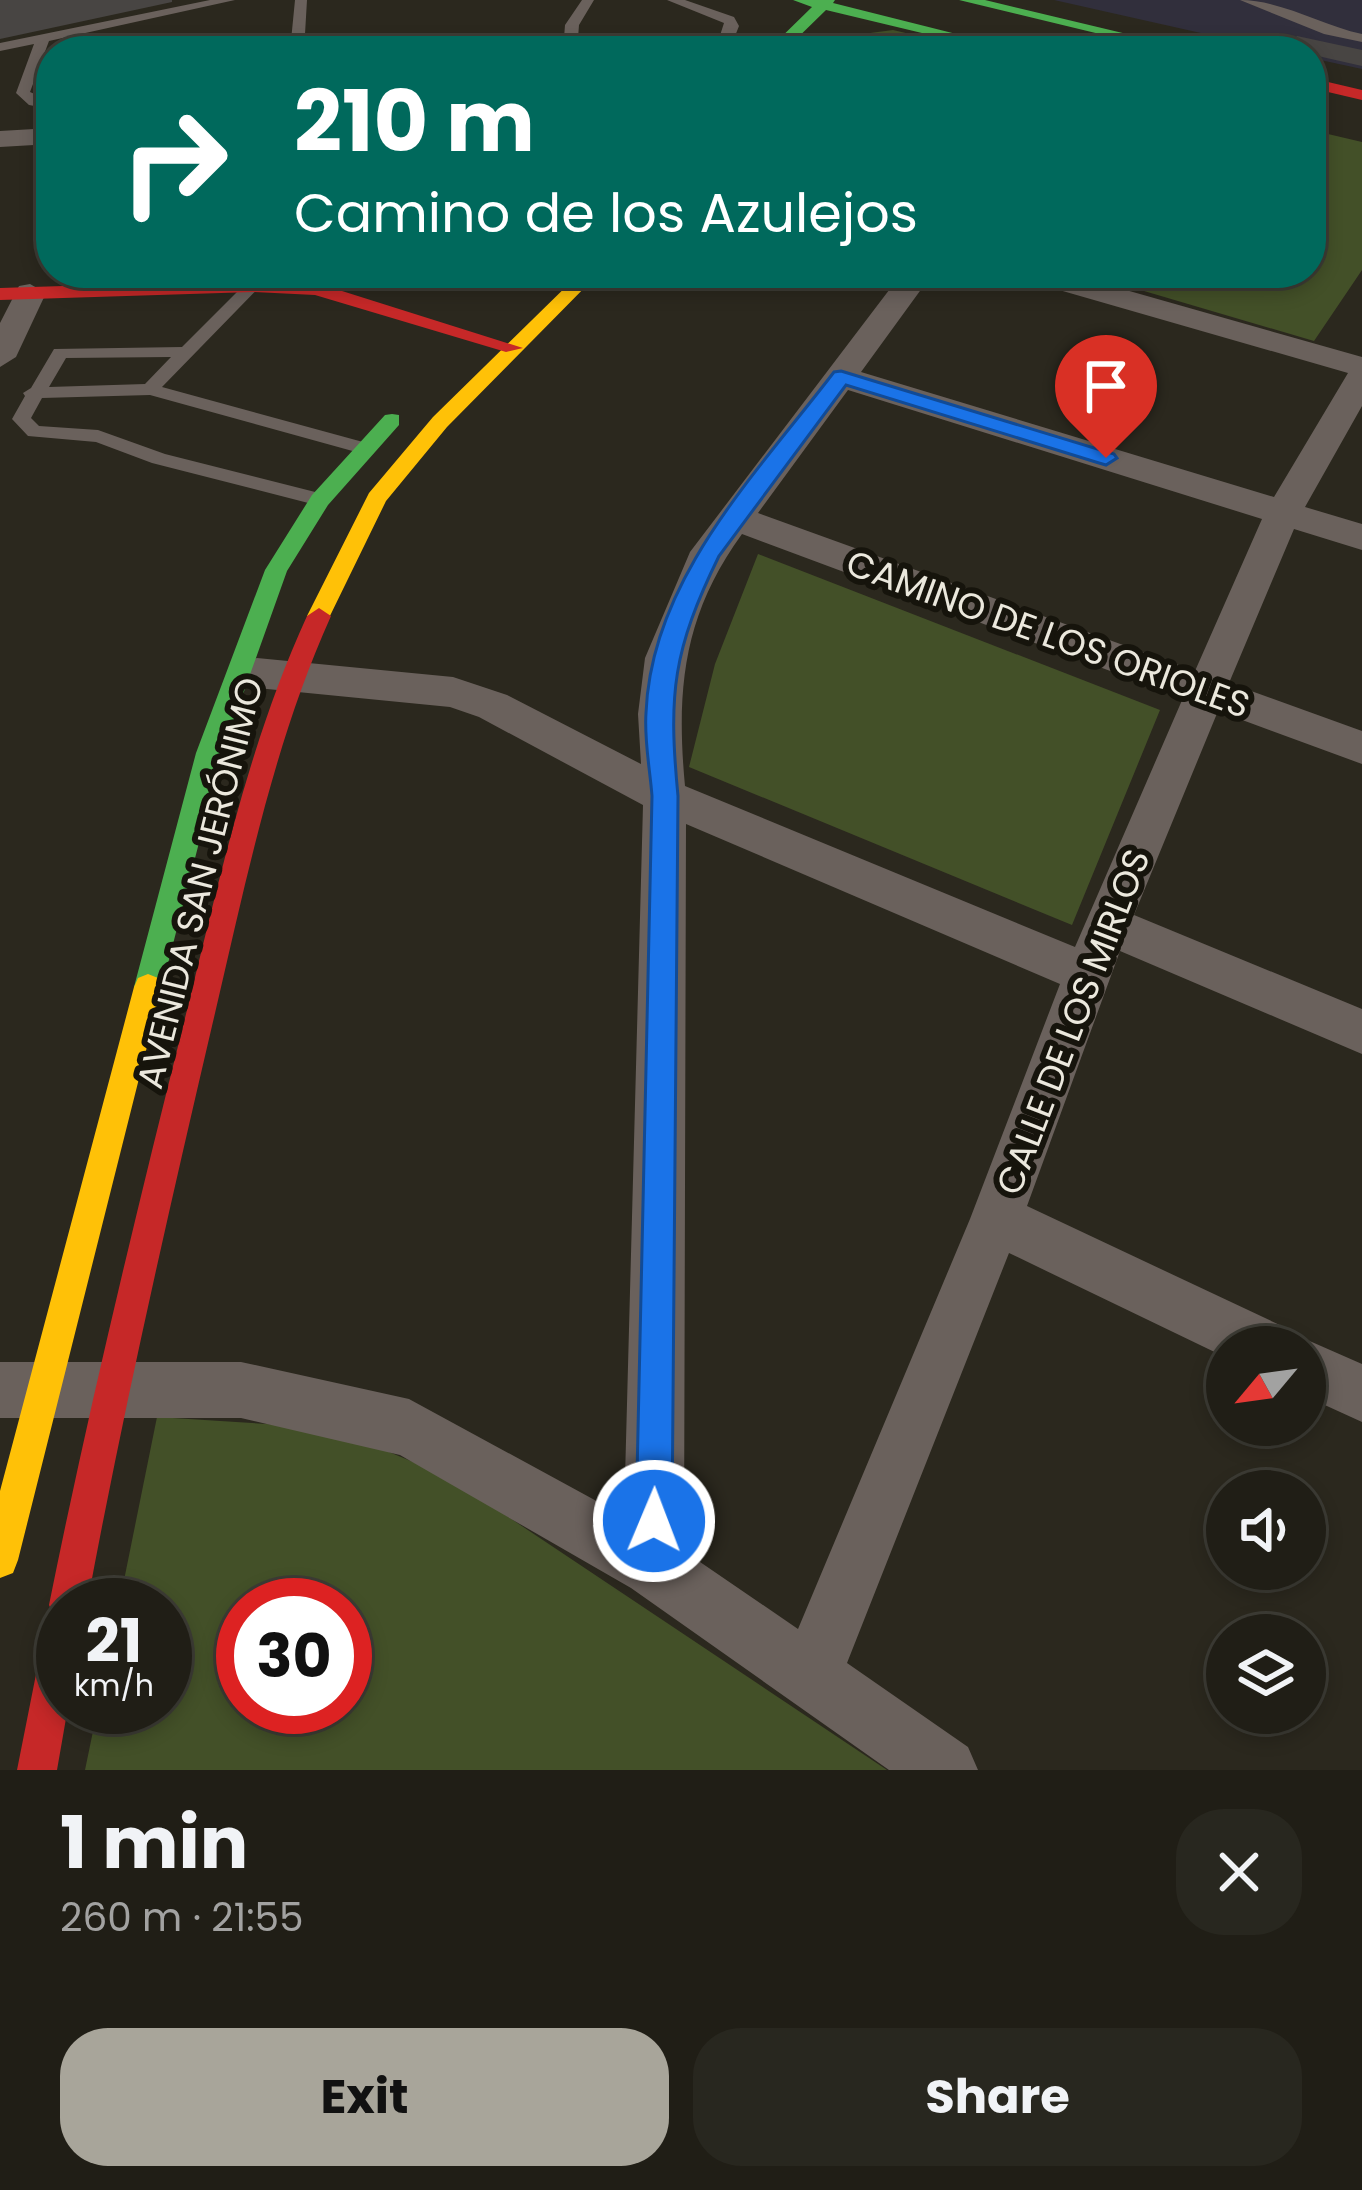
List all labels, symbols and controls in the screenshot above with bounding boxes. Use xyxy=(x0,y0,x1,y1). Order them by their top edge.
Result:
text: 210 m xyxy=(294,63,535,180)
icon: right xyxy=(96,84,252,240)
text: Camino de los Azulejos xyxy=(294,175,918,251)
pin xyxy=(1055,335,1157,458)
icon: arrive xyxy=(1073,353,1139,419)
street label: CAMINO DE LOS ORIOLES xyxy=(839,537,1257,731)
street label: AVENIDA SAN JERÓNIMO xyxy=(124,672,276,1094)
street label: CALLE DE LOS MIRLOS xyxy=(984,842,1162,1202)
north arrow xyxy=(1206,1326,1326,1446)
map controls xyxy=(1206,1326,1326,1734)
position arrow xyxy=(591,1458,717,1584)
button: sound xyxy=(1206,1470,1326,1590)
speed limit sign: 30 xyxy=(216,1578,372,1734)
text: 21 xyxy=(86,1599,142,1683)
button: layers xyxy=(1206,1614,1326,1734)
text: km/h xyxy=(74,1664,154,1707)
text: 1 min xyxy=(60,1792,248,1893)
button: close xyxy=(1176,1809,1302,1935)
text: 260 m · 21:55 xyxy=(60,1890,304,1945)
button: Exit xyxy=(60,2028,669,2166)
button: Share xyxy=(693,2028,1302,2166)

